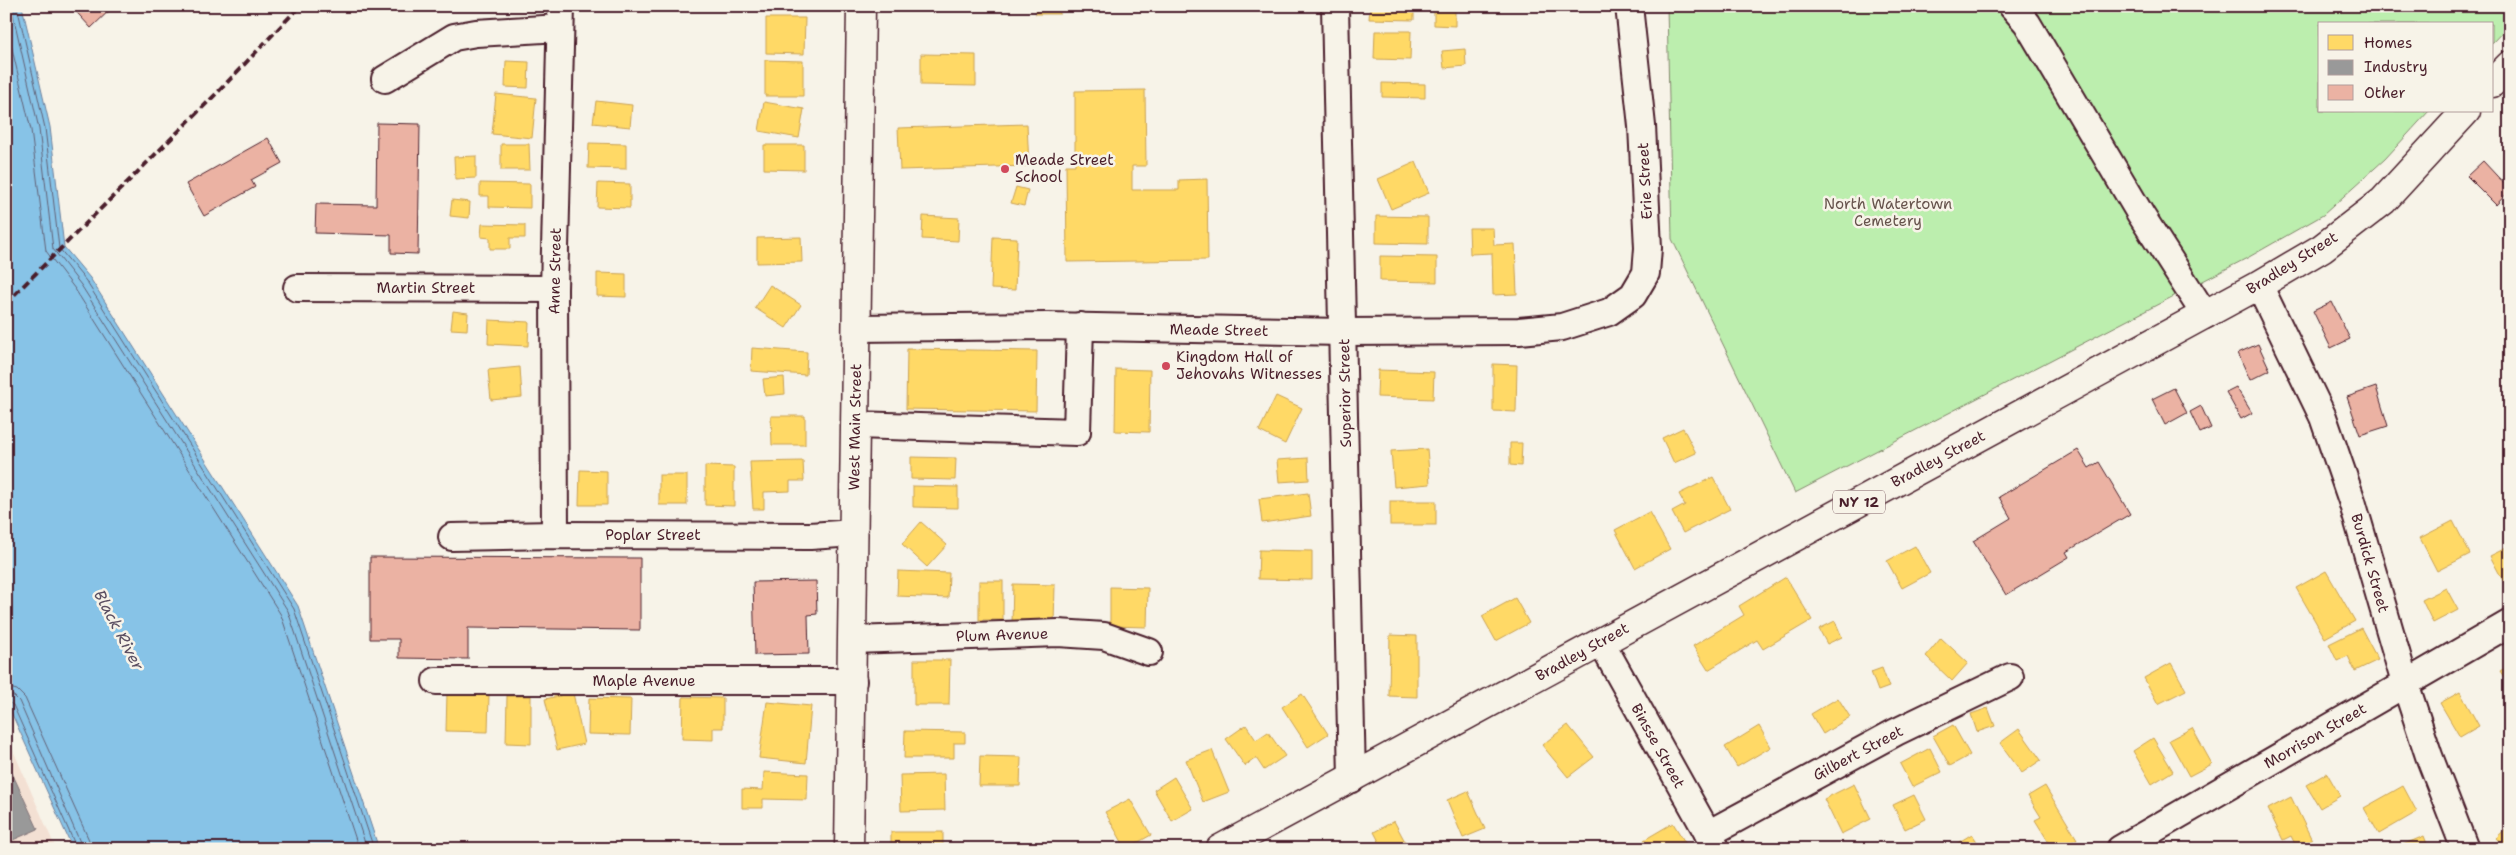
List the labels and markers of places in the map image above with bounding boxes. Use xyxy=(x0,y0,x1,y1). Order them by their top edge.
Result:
place label: Meade Street School xyxy=(1015,150,1114,187)
marker: Meade Street School xyxy=(999,163,1011,175)
place label: Kingdom Hall of Jehovahs Witnesses xyxy=(1176,347,1322,384)
marker: Kingdom Hall of Jehovahs Witnesses xyxy=(1160,360,1172,372)

